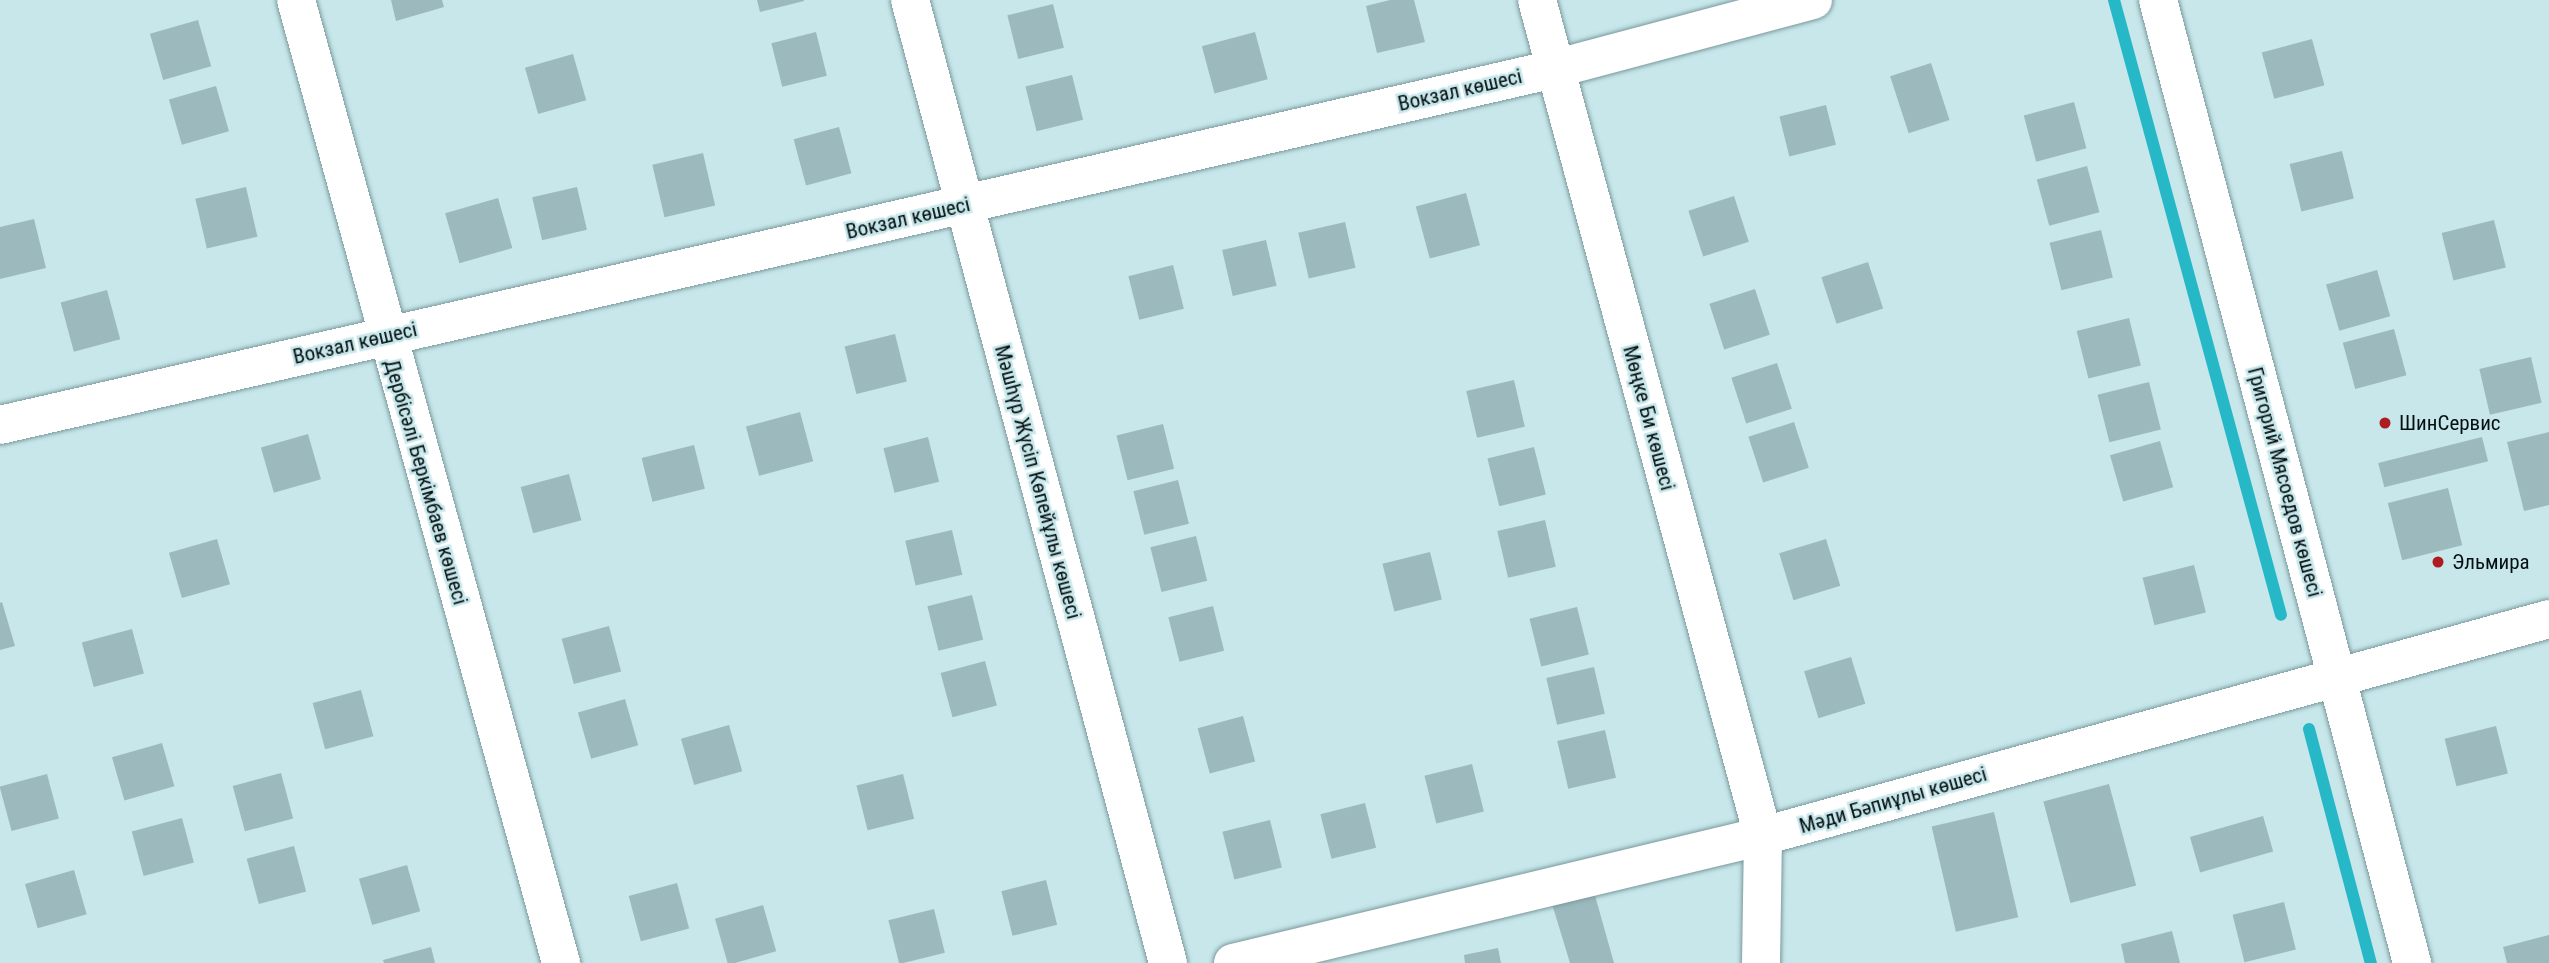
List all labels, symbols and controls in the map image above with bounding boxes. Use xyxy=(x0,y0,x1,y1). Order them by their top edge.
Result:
street label: Вокзал көшесі xyxy=(1395,63,1525,117)
street label: Вокзал көшесі xyxy=(843,191,973,245)
street label: Вокзал көшесі xyxy=(290,316,420,370)
street label: Мәшһүр Жүсіп Көпейұлы көшесі xyxy=(989,342,1087,622)
street label: Мөңке Би көшесі xyxy=(1618,343,1680,493)
street label: Дербісәлі Беркімбаев көшесі xyxy=(379,356,473,608)
street label: Григорий Мясоедов көшесі xyxy=(2242,364,2328,600)
place label: ШинСервис xyxy=(2399,410,2501,436)
marker: ШинСервис xyxy=(2377,415,2393,431)
place label: Эльмира xyxy=(2452,549,2530,575)
marker: Эльмира xyxy=(2430,554,2446,570)
street label: Мәди Бәпиұлы көшесі xyxy=(1796,761,1990,839)

